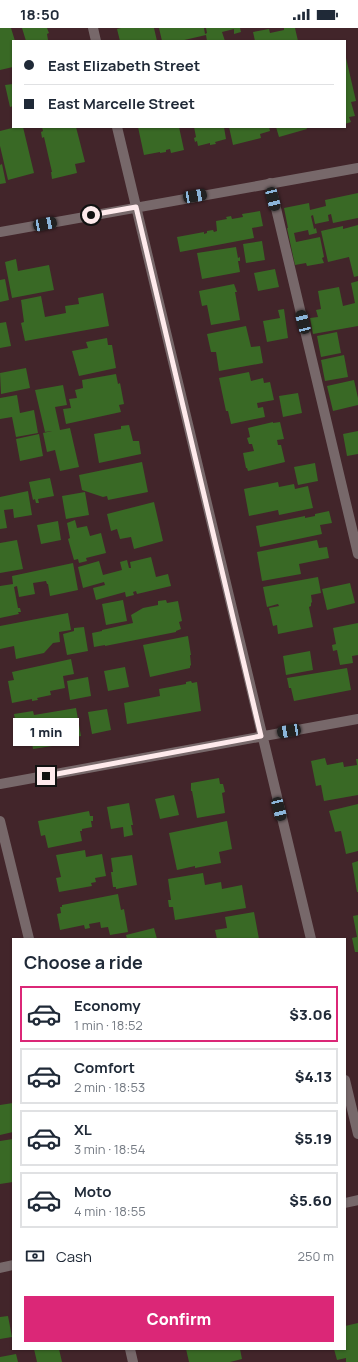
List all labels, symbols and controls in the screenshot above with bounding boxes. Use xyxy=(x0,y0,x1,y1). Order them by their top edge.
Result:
text: 18:50 xyxy=(20,4,60,25)
text: East Elizabeth Street xyxy=(48,55,200,76)
text: East Marcelle Street xyxy=(48,93,195,114)
car xyxy=(264,186,282,212)
car xyxy=(182,188,208,204)
route start xyxy=(82,206,100,224)
car xyxy=(32,216,58,232)
car xyxy=(294,309,312,335)
callout: 1 min xyxy=(13,718,79,746)
text: 1 min xyxy=(30,723,62,741)
car xyxy=(276,723,302,739)
route end xyxy=(37,767,55,785)
car xyxy=(270,796,288,822)
text: Choose a ride xyxy=(24,950,143,974)
text: Economy xyxy=(74,995,141,1016)
icon: car xyxy=(26,996,62,1032)
text: $3.06 xyxy=(289,1004,332,1025)
text: 1 min · 18:52 xyxy=(74,1016,143,1034)
text: Comfort xyxy=(74,1057,135,1078)
icon: car xyxy=(26,1058,62,1094)
text: $4.13 xyxy=(295,1066,332,1087)
text: 2 min · 18:53 xyxy=(74,1078,145,1096)
text: XL xyxy=(74,1119,92,1140)
icon: car xyxy=(26,1120,62,1156)
text: $5.19 xyxy=(294,1128,332,1149)
text: 3 min · 18:54 xyxy=(74,1140,145,1158)
text: Moto xyxy=(74,1181,111,1202)
icon: car xyxy=(26,1182,62,1218)
text: $5.60 xyxy=(289,1190,332,1211)
text: 4 min · 18:55 xyxy=(74,1202,146,1220)
icon: cash xyxy=(24,1245,46,1267)
text: Cash xyxy=(56,1246,92,1267)
text: 250 m xyxy=(298,1247,334,1265)
button: Confirm xyxy=(24,1296,334,1342)

